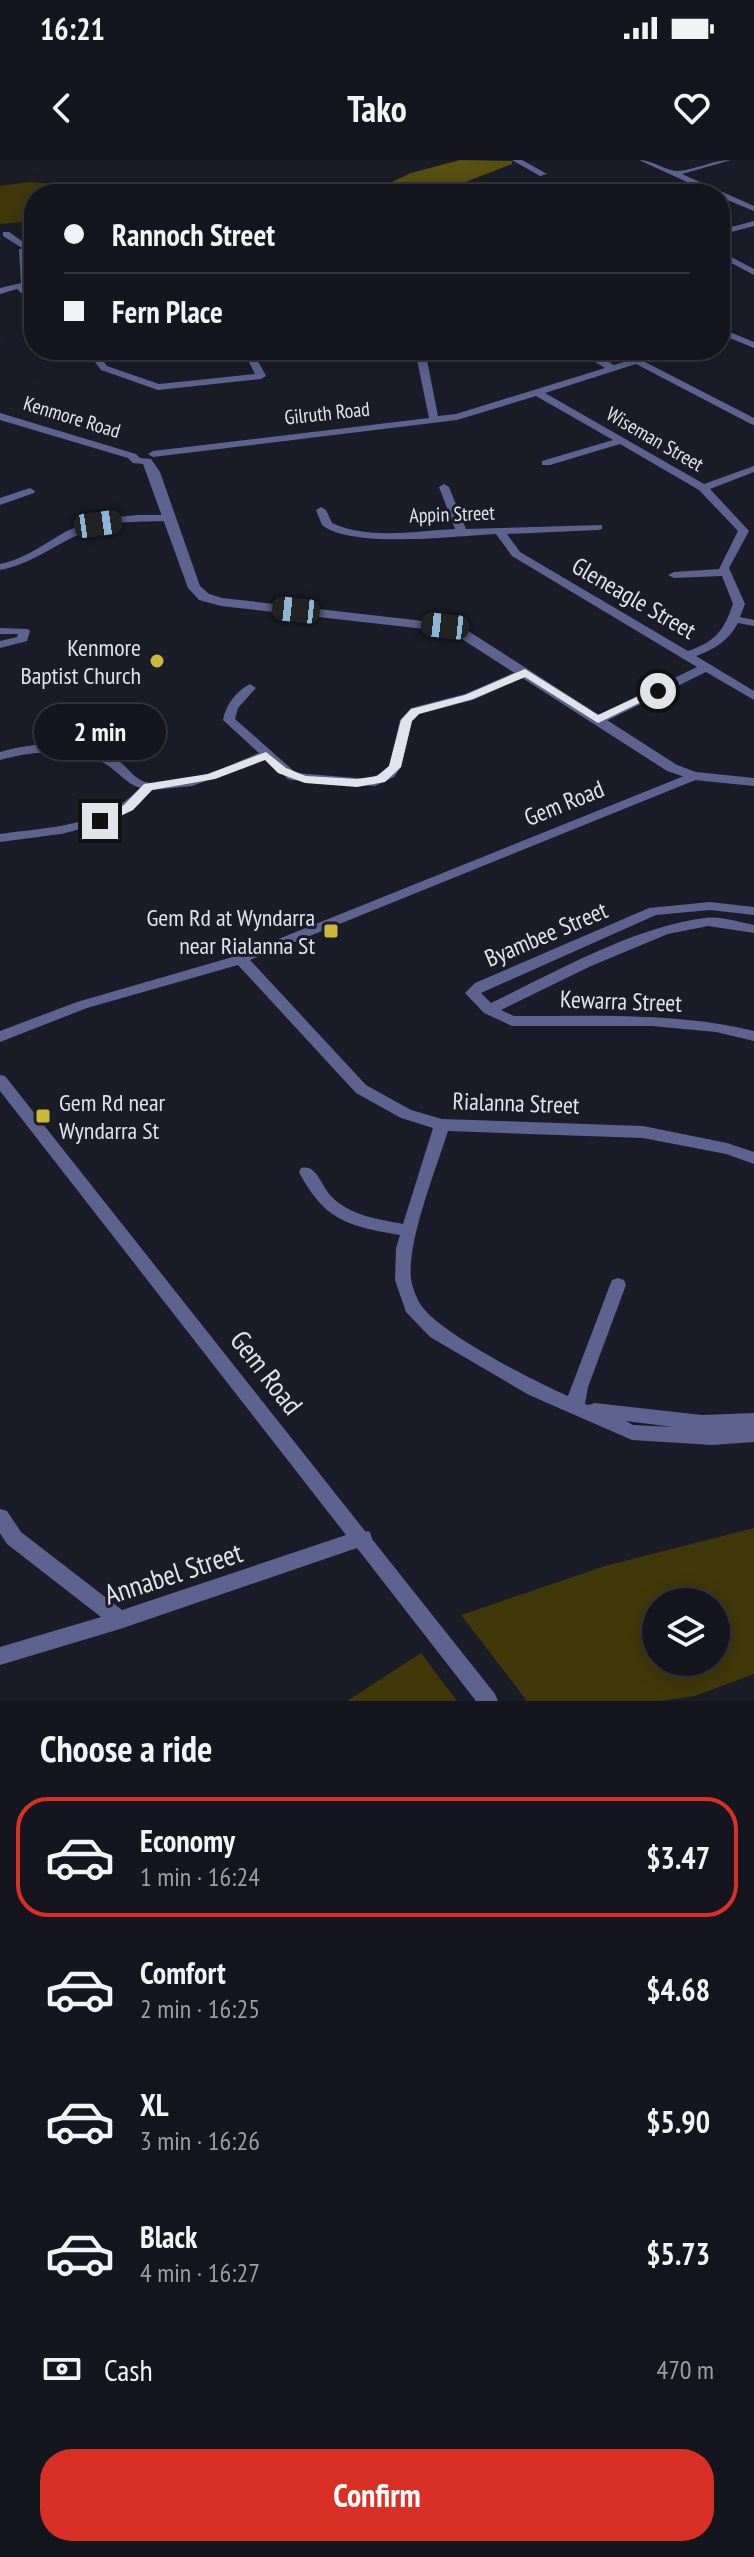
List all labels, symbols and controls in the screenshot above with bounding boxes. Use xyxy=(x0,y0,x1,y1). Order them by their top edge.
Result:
text: 16:21 xyxy=(40,9,105,48)
text: Tako xyxy=(347,85,407,132)
icon: back xyxy=(40,86,84,130)
icon: heart xyxy=(670,86,714,130)
text: Rannoch Street xyxy=(112,215,275,254)
text: Fern Place xyxy=(112,292,223,331)
street label: Kenmore Road xyxy=(20,390,124,444)
street label: Gilruth Road xyxy=(283,396,371,430)
street label: Wiseman Street xyxy=(602,401,709,478)
street label: Appin Street xyxy=(409,499,496,528)
car xyxy=(73,509,123,539)
street label: Gleneagle Street xyxy=(566,550,702,646)
car xyxy=(271,596,321,624)
car xyxy=(420,612,470,640)
place label: Kenmore Baptist Church xyxy=(20,632,141,691)
marker: Kenmore Baptist Church xyxy=(148,652,166,670)
route start xyxy=(640,673,676,709)
callout: 2 min xyxy=(34,705,166,761)
text: 2 min xyxy=(74,715,126,748)
street label: Gem Road xyxy=(520,773,608,833)
route end xyxy=(82,803,118,839)
street label: Byambee Street xyxy=(480,894,612,974)
place label: Gem Rd at Wyndarra near Rialanna St xyxy=(147,902,315,961)
marker: Gem Rd at Wyndarra near Rialanna St xyxy=(322,922,340,940)
street label: Kewarra Street xyxy=(560,983,683,1019)
street label: Rialanna Street xyxy=(452,1085,580,1121)
place label: Gem Rd near Wyndarra St xyxy=(59,1087,165,1146)
marker: Gem Rd near Wyndarra St xyxy=(34,1107,52,1125)
street label: Gem Road xyxy=(222,1322,312,1422)
street label: Annabel Street xyxy=(99,1533,247,1613)
map controls xyxy=(642,1588,730,1676)
button: layers xyxy=(642,1588,730,1676)
text: Choose a ride xyxy=(40,1725,212,1772)
icon: car xyxy=(44,1821,116,1893)
text: Economy xyxy=(140,1821,235,1860)
text: $3.47 xyxy=(646,1838,710,1877)
text: 1 min · 16:24 xyxy=(140,1860,260,1893)
icon: car xyxy=(44,1953,116,2025)
text: Comfort xyxy=(140,1953,226,1992)
text: $4.68 xyxy=(646,1970,710,2009)
text: 2 min · 16:25 xyxy=(140,1992,260,2025)
icon: car xyxy=(44,2085,116,2157)
text: XL xyxy=(140,2085,169,2124)
text: $5.90 xyxy=(646,2102,710,2141)
text: 3 min · 16:26 xyxy=(140,2124,260,2157)
icon: car xyxy=(44,2217,116,2289)
text: Black xyxy=(140,2217,197,2256)
text: $5.73 xyxy=(646,2234,710,2273)
text: 4 min · 16:27 xyxy=(140,2256,260,2289)
icon: cash xyxy=(40,2347,84,2391)
text: Cash xyxy=(104,2350,153,2389)
text: 470 m xyxy=(656,2353,714,2386)
button: Confirm xyxy=(40,2449,714,2541)

